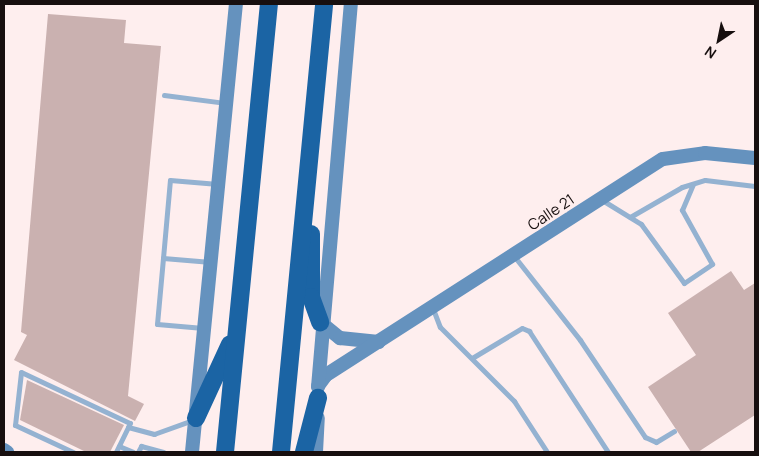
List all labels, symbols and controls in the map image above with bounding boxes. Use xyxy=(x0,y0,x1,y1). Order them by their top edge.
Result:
north arrow xyxy=(694,15,744,65)
text: N xyxy=(701,42,720,64)
street label: Calle 21 xyxy=(524,190,578,234)

